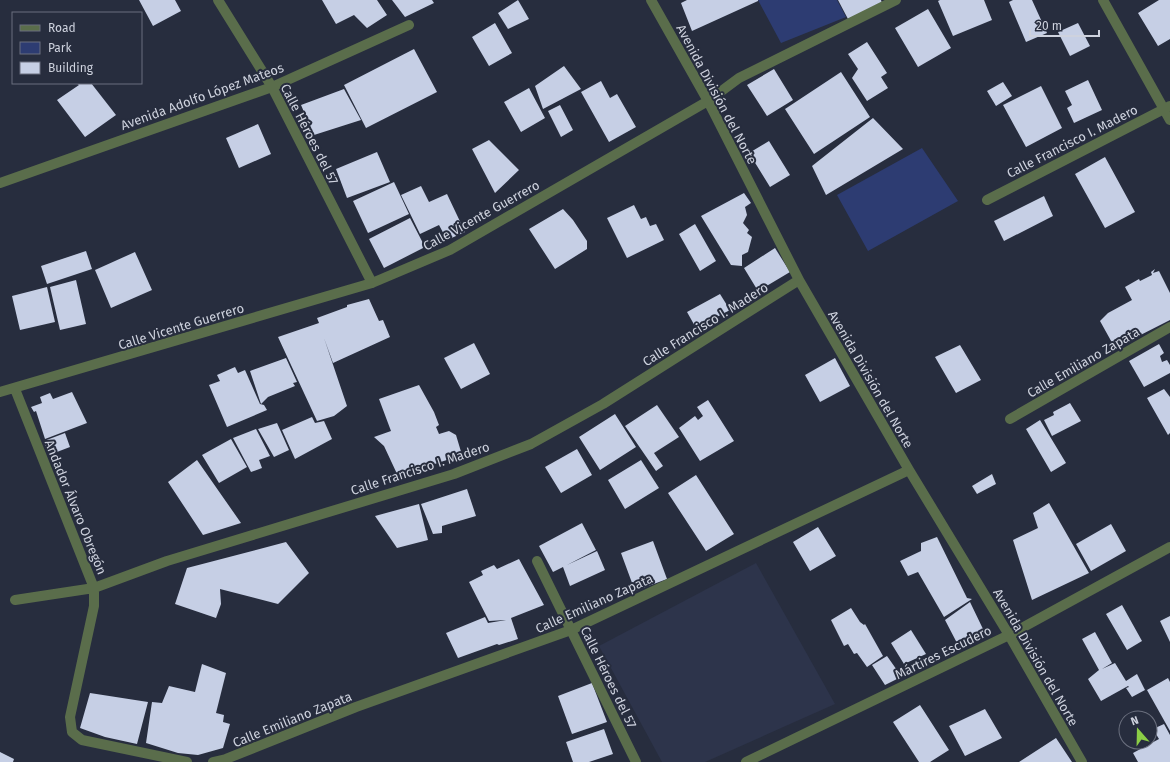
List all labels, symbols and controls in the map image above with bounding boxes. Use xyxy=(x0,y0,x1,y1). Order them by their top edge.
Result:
legend xyxy=(12,12,142,84)
scale bar xyxy=(1030,12,1099,38)
text: 20 m xyxy=(1036,19,1062,33)
text: Road xyxy=(48,21,76,35)
street label: Avenida División del Norte xyxy=(673,22,760,167)
text: Park xyxy=(48,41,72,55)
street label: Avenida Adolfo López Mateos xyxy=(119,60,286,133)
text: Building xyxy=(48,61,94,75)
street label: Calle Héroes del 57 xyxy=(278,81,342,187)
street label: Calle Francisco I. Madero xyxy=(1004,102,1140,181)
street label: Calle Vicente Guerrero xyxy=(421,177,542,254)
street label: Calle Francisco I. Madero xyxy=(640,280,771,369)
street label: Calle Vicente Guerrero xyxy=(117,300,246,353)
street label: Avenida División del Norte xyxy=(825,308,916,451)
street label: Calle Emiliano Zapata xyxy=(1025,324,1142,401)
street label: Andador Álvaro Obregón xyxy=(42,438,109,577)
street label: Calle Francisco I. Madero xyxy=(349,439,491,498)
street label: Calle Emiliano Zapata xyxy=(533,571,655,636)
street label: Avenida División del Norte xyxy=(990,586,1081,729)
street label: Mártires Escudero xyxy=(893,623,994,682)
street label: Calle Héroes del 57 xyxy=(577,624,640,731)
street label: Calle Emiliano Zapata xyxy=(230,689,354,750)
north arrow xyxy=(1118,710,1158,750)
text: N xyxy=(1129,714,1140,728)

